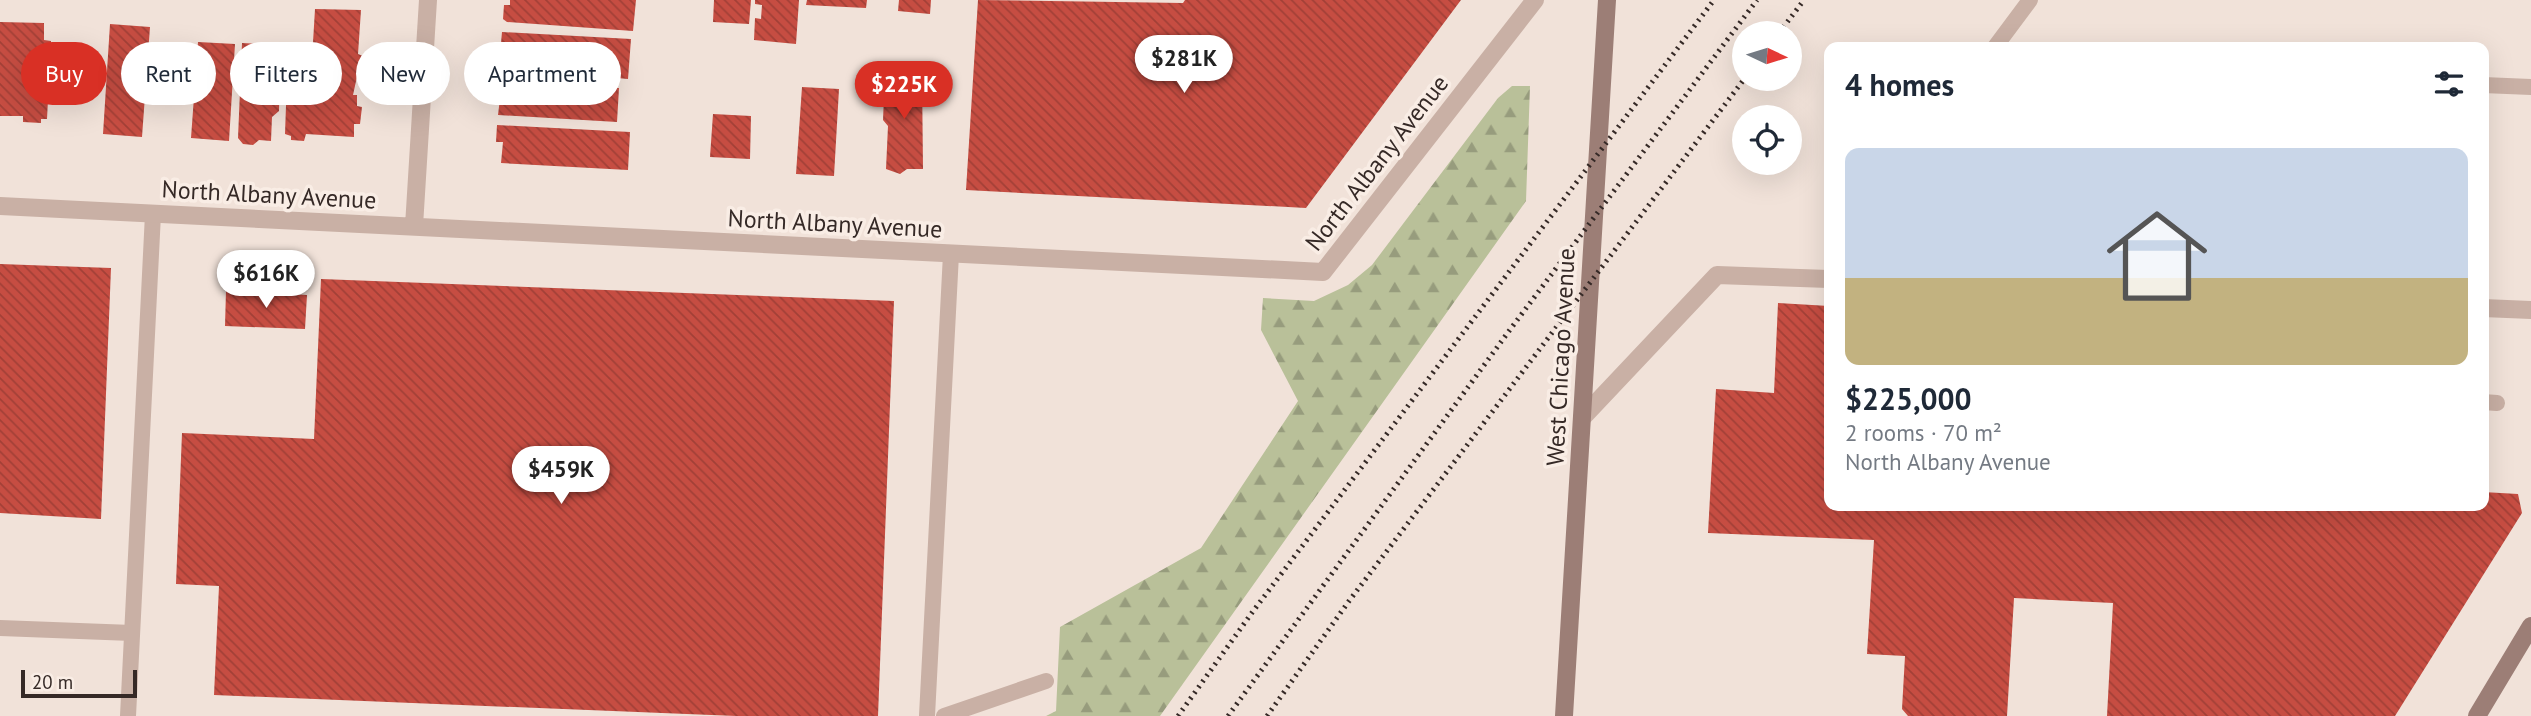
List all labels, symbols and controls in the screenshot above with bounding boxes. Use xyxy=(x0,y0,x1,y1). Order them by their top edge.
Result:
north arrow xyxy=(1732,21,1802,91)
map controls xyxy=(1732,21,1802,175)
pin: $281K xyxy=(1135,36,1233,95)
chip: Buy xyxy=(21,42,107,105)
chip: Rent xyxy=(121,42,216,105)
chip: Filters xyxy=(230,42,342,105)
chip: New xyxy=(356,42,450,105)
chip: Apartment xyxy=(464,42,621,105)
text: $281K xyxy=(1151,43,1217,72)
pin: $225K xyxy=(855,61,953,121)
text: 4 homes xyxy=(1845,65,1954,104)
icon: filters xyxy=(2430,65,2468,103)
text: $225K xyxy=(871,69,937,98)
street label: North Albany Avenue xyxy=(1298,69,1455,257)
button: locate xyxy=(1732,105,1802,175)
street label: North Albany Avenue xyxy=(161,173,377,216)
icon: home xyxy=(2094,193,2220,319)
street label: North Albany Avenue xyxy=(727,202,943,245)
street label: West Chicago Avenue xyxy=(1539,247,1582,467)
pin: $616K xyxy=(217,250,315,310)
text: $616K xyxy=(233,258,299,287)
text: $225,000 xyxy=(1845,379,1972,418)
text: 2 rooms · 70 m² xyxy=(1845,418,2002,447)
pin: $459K xyxy=(512,447,610,506)
text: North Albany Avenue xyxy=(1845,447,2051,476)
text: $459K xyxy=(528,454,594,483)
scale bar xyxy=(21,667,136,699)
text: 20 m xyxy=(32,670,73,694)

